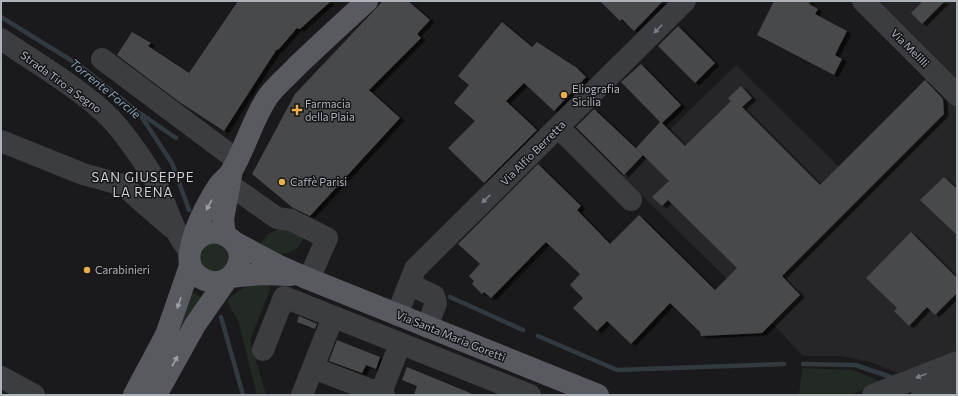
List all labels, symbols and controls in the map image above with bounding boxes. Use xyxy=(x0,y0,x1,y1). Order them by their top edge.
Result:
one-way arrow xyxy=(653,24,663,34)
street label: Via Melilli xyxy=(889,26,932,70)
street label: Strada Tiro a Segno xyxy=(18,48,105,116)
water label: Torrente Forcile xyxy=(68,55,144,121)
place label: Eliografia Sicilia xyxy=(572,82,620,108)
marker: Eliografia Sicilia xyxy=(559,90,569,100)
place label: Farmacia della Plaia xyxy=(305,97,355,123)
marker: Farmacia della Plaia xyxy=(292,105,302,115)
street label: Via Alfio Berretta xyxy=(497,117,568,188)
district label: SAN GIUSEPPE LA RENA xyxy=(92,169,194,200)
place label: Caffè Parisi xyxy=(290,175,347,188)
marker: Caffè Parisi xyxy=(277,177,287,187)
one-way arrow xyxy=(481,194,491,204)
one-way arrow xyxy=(205,199,212,210)
place label: Carabinieri xyxy=(95,263,150,276)
marker: Carabinieri xyxy=(82,265,92,275)
one-way arrow xyxy=(176,297,182,309)
street label: Via Santa Maria Goretti xyxy=(395,308,508,363)
one-way arrow xyxy=(172,355,178,367)
one-way arrow xyxy=(914,374,926,380)

